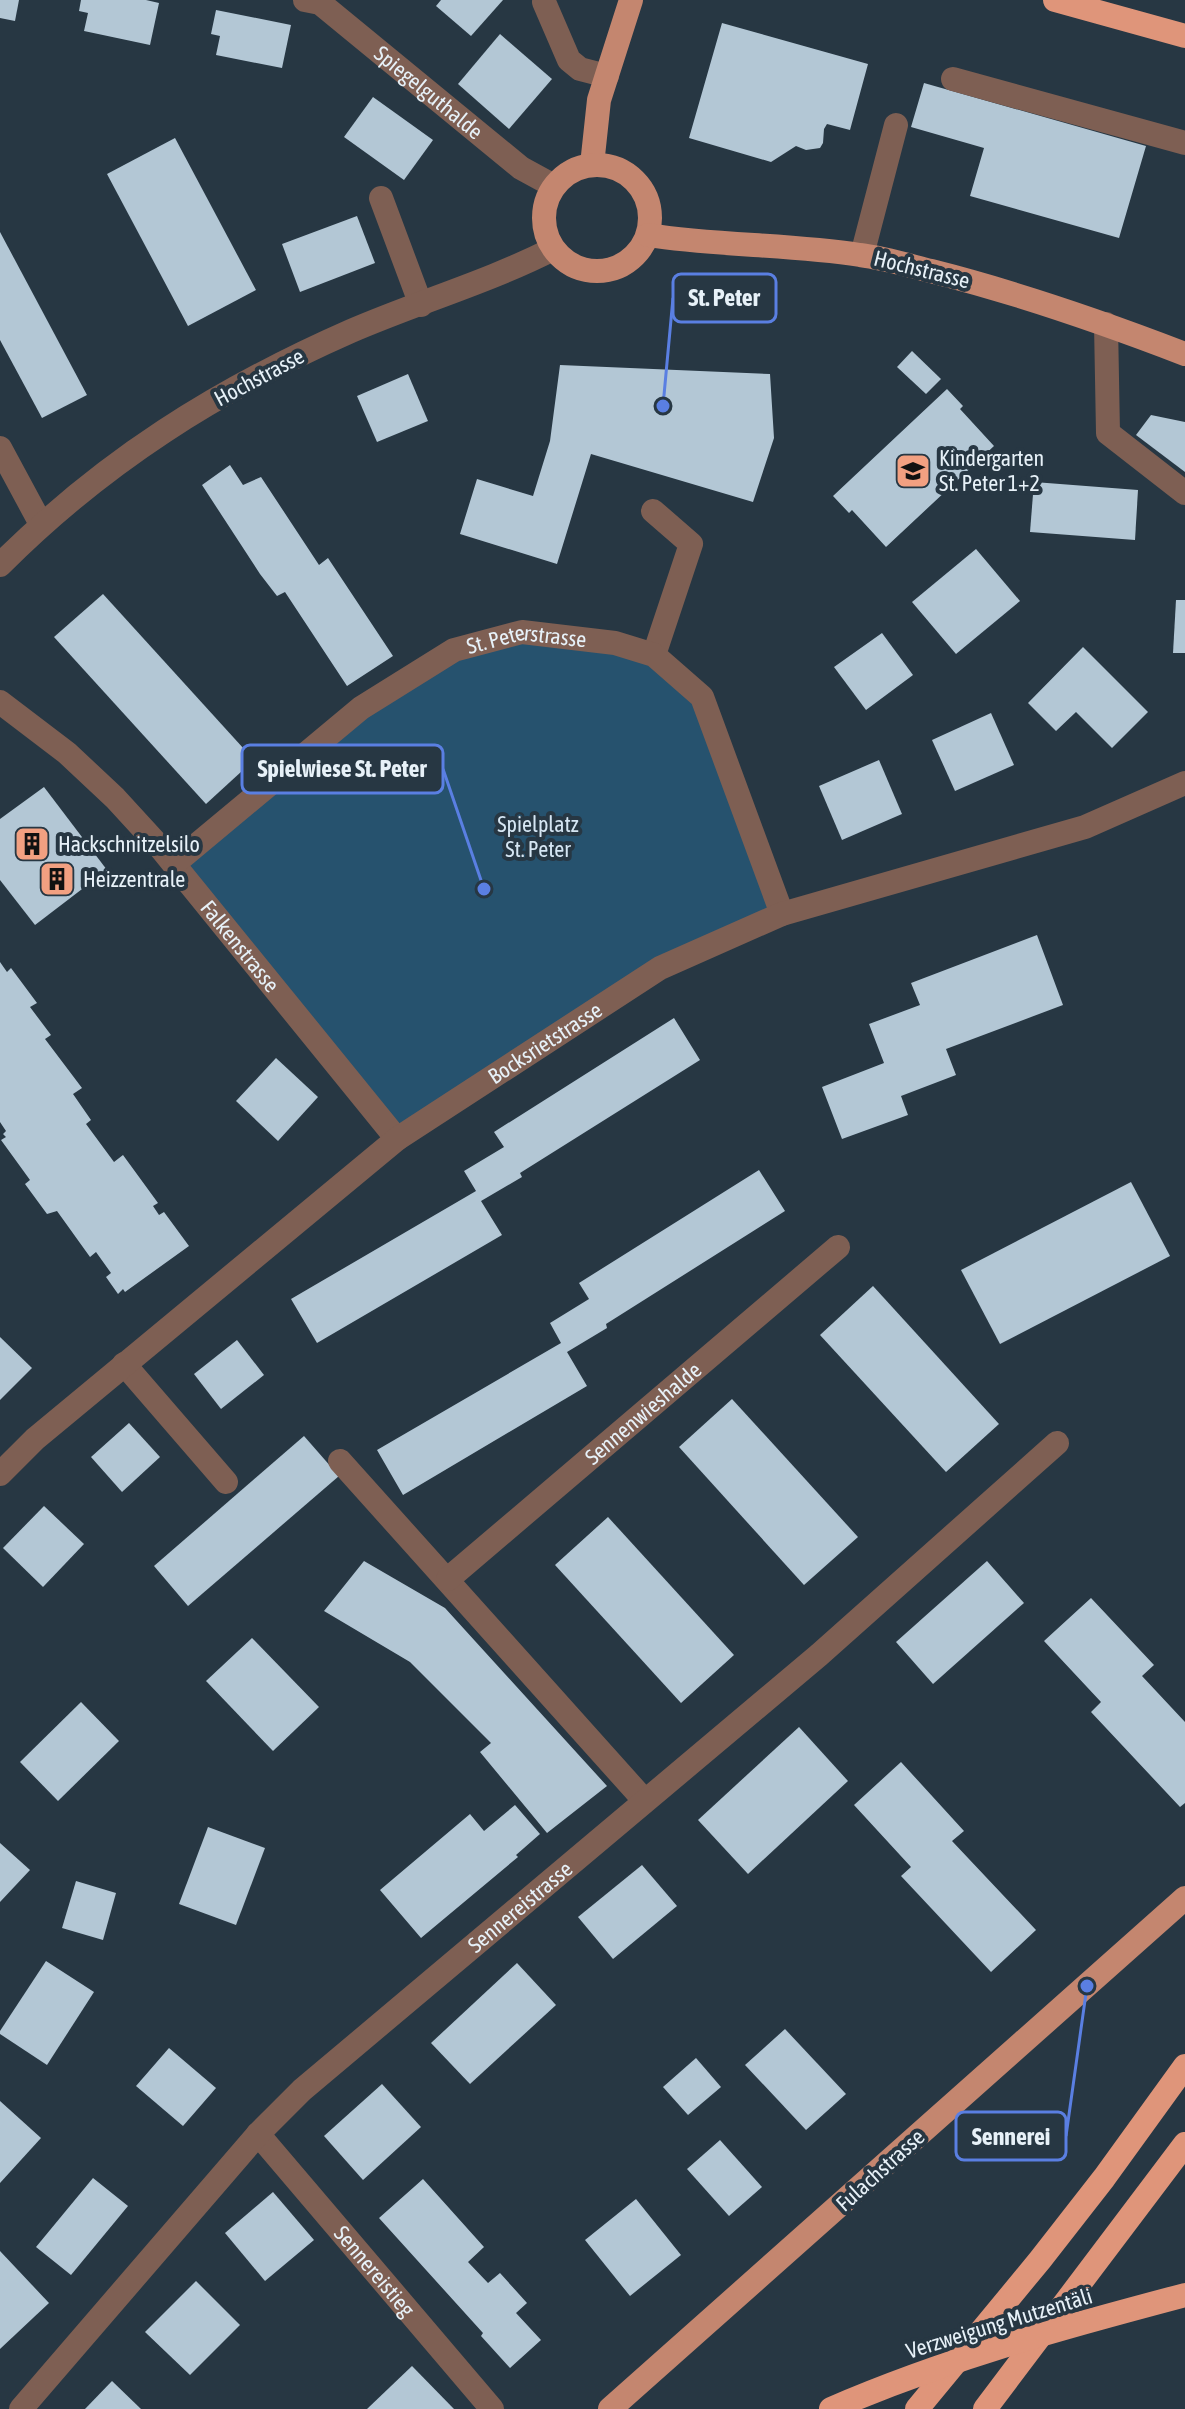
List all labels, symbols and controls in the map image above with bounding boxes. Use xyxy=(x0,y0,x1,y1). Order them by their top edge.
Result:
street label: Spiegelguthalde xyxy=(369,40,488,144)
street label: Hochstrasse xyxy=(871,245,973,293)
callout: St. Peter xyxy=(673,274,776,322)
text: St. Peter xyxy=(688,284,761,311)
street label: Hochstrasse xyxy=(210,343,308,411)
place label: Kindergarten St. Peter 1+2 xyxy=(939,445,1044,496)
school or university icon: Kindergarten St. Peter 1+2 xyxy=(894,452,932,490)
street label: St. Peterstrasse xyxy=(464,619,588,659)
callout: Spielwiese St. Peter xyxy=(242,745,443,793)
text: Spielwiese St. Peter xyxy=(257,755,427,782)
park label: Spielplatz St. Peter xyxy=(497,811,579,862)
building icon: Hackschnitzelsilo xyxy=(13,825,51,863)
place label: Hackschnitzelsilo xyxy=(58,831,200,857)
building icon: Heizzentrale xyxy=(38,860,76,898)
place label: Heizzentrale xyxy=(83,866,185,892)
street label: Falkenstrasse xyxy=(195,895,285,997)
street label: Bocksrietstrasse xyxy=(483,996,607,1089)
street label: Sennenwieshalde xyxy=(580,1356,706,1470)
street label: Sennereistrasse xyxy=(462,1855,577,1958)
callout: Sennerei xyxy=(956,2112,1066,2160)
text: Sennerei xyxy=(972,2123,1050,2150)
street label: Fulachstrasse xyxy=(830,2124,930,2216)
street label: Sennereistieg xyxy=(329,2220,421,2322)
street label: Verzweigung Mutzentäli xyxy=(903,2282,1095,2364)

